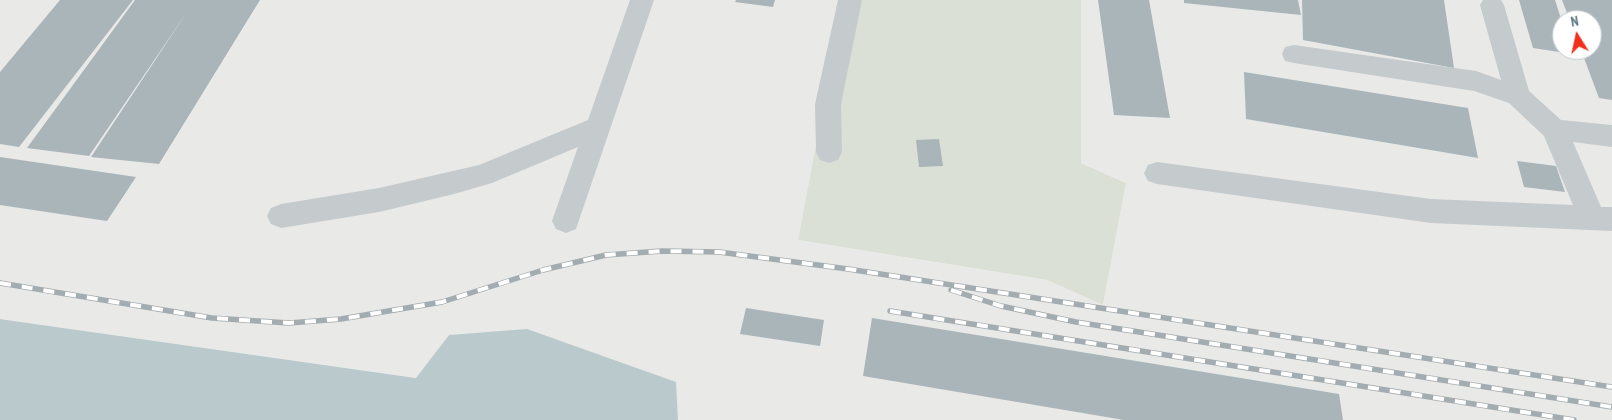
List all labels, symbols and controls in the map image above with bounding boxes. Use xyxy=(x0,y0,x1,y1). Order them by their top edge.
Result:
north arrow xyxy=(1552,10,1602,60)
text: N xyxy=(1569,12,1580,31)

